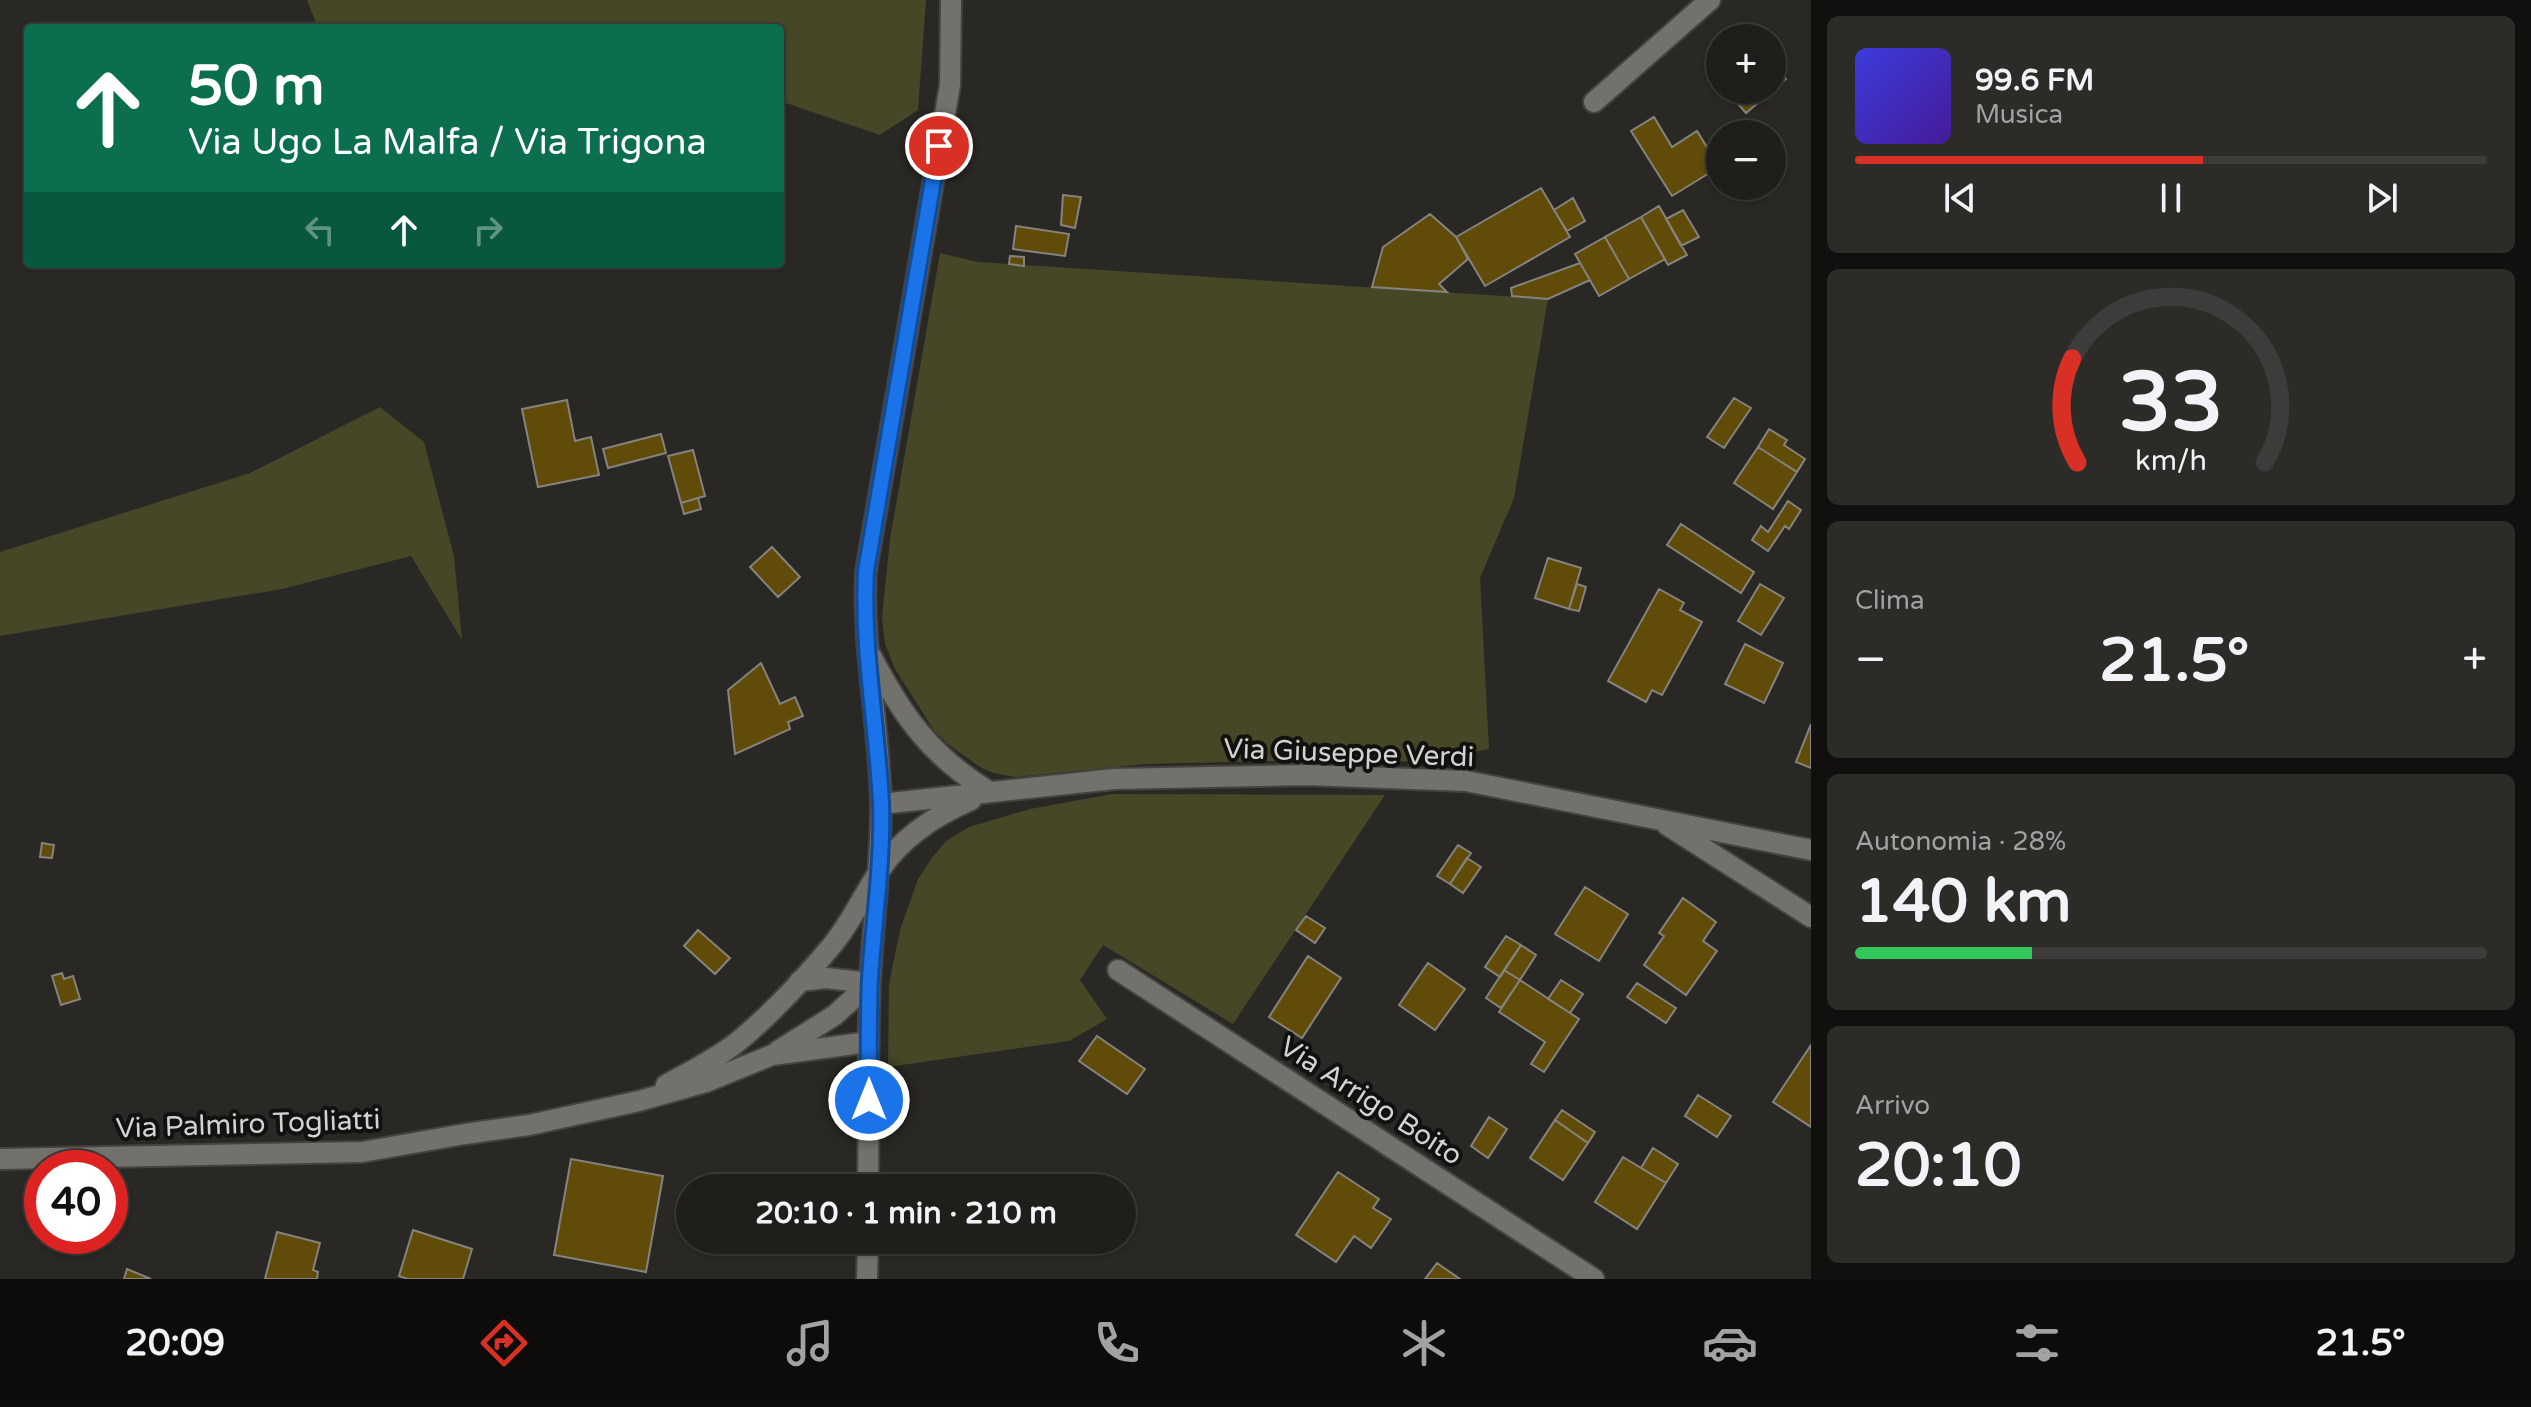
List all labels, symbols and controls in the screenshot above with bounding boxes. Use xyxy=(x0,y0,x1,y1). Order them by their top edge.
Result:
map controls xyxy=(1706,24,1786,200)
button: + xyxy=(1706,24,1786,104)
text: 50 m xyxy=(188,53,324,120)
icon: ahead xyxy=(56,56,160,160)
text: 99.6 FM xyxy=(1975,62,2094,99)
text: Musica xyxy=(1975,99,2063,130)
pin xyxy=(905,112,973,180)
button: − xyxy=(1706,120,1786,200)
text: Via Ugo La Malfa / Via Trigona xyxy=(188,121,707,164)
icon: arrive xyxy=(917,124,961,168)
icon: previous xyxy=(1938,176,1982,220)
icon: pause xyxy=(2149,176,2193,220)
icon: next xyxy=(2360,176,2404,220)
icon: left xyxy=(298,208,342,252)
icon: ahead xyxy=(382,208,426,252)
icon: right xyxy=(466,208,510,252)
text: 33 xyxy=(2119,352,2223,452)
text: km/h xyxy=(2135,444,2207,478)
text: Clima xyxy=(1855,585,1925,616)
text: 21.5° xyxy=(2099,625,2249,697)
text: − xyxy=(1855,634,1886,687)
text: + xyxy=(2462,634,2487,687)
street label: Via Giuseppe Verdi xyxy=(1223,732,1475,774)
text: Autonomia · 28% xyxy=(1855,826,2066,857)
text: 140 km xyxy=(1855,866,2071,938)
street label: Via Arrigo Boito xyxy=(1273,1029,1469,1173)
position arrow xyxy=(827,1058,911,1142)
text: Arrivo xyxy=(1855,1090,1930,1121)
street label: Via Palmiro Togliatti xyxy=(115,1102,381,1146)
text: 20:10 xyxy=(1855,1130,2021,1202)
speed limit sign: 40 xyxy=(24,1150,128,1254)
text: 20:10 · 1 min · 210 m xyxy=(755,1195,1057,1232)
icon: directions xyxy=(476,1315,532,1371)
icon: music xyxy=(782,1315,838,1371)
icon: phone xyxy=(1089,1315,1145,1371)
icon: climate xyxy=(1396,1315,1452,1371)
icon: car xyxy=(1702,1315,1758,1371)
icon: filters xyxy=(2009,1315,2065,1371)
text: 20:09 xyxy=(125,1322,225,1365)
text: 21.5° xyxy=(2316,1322,2406,1365)

